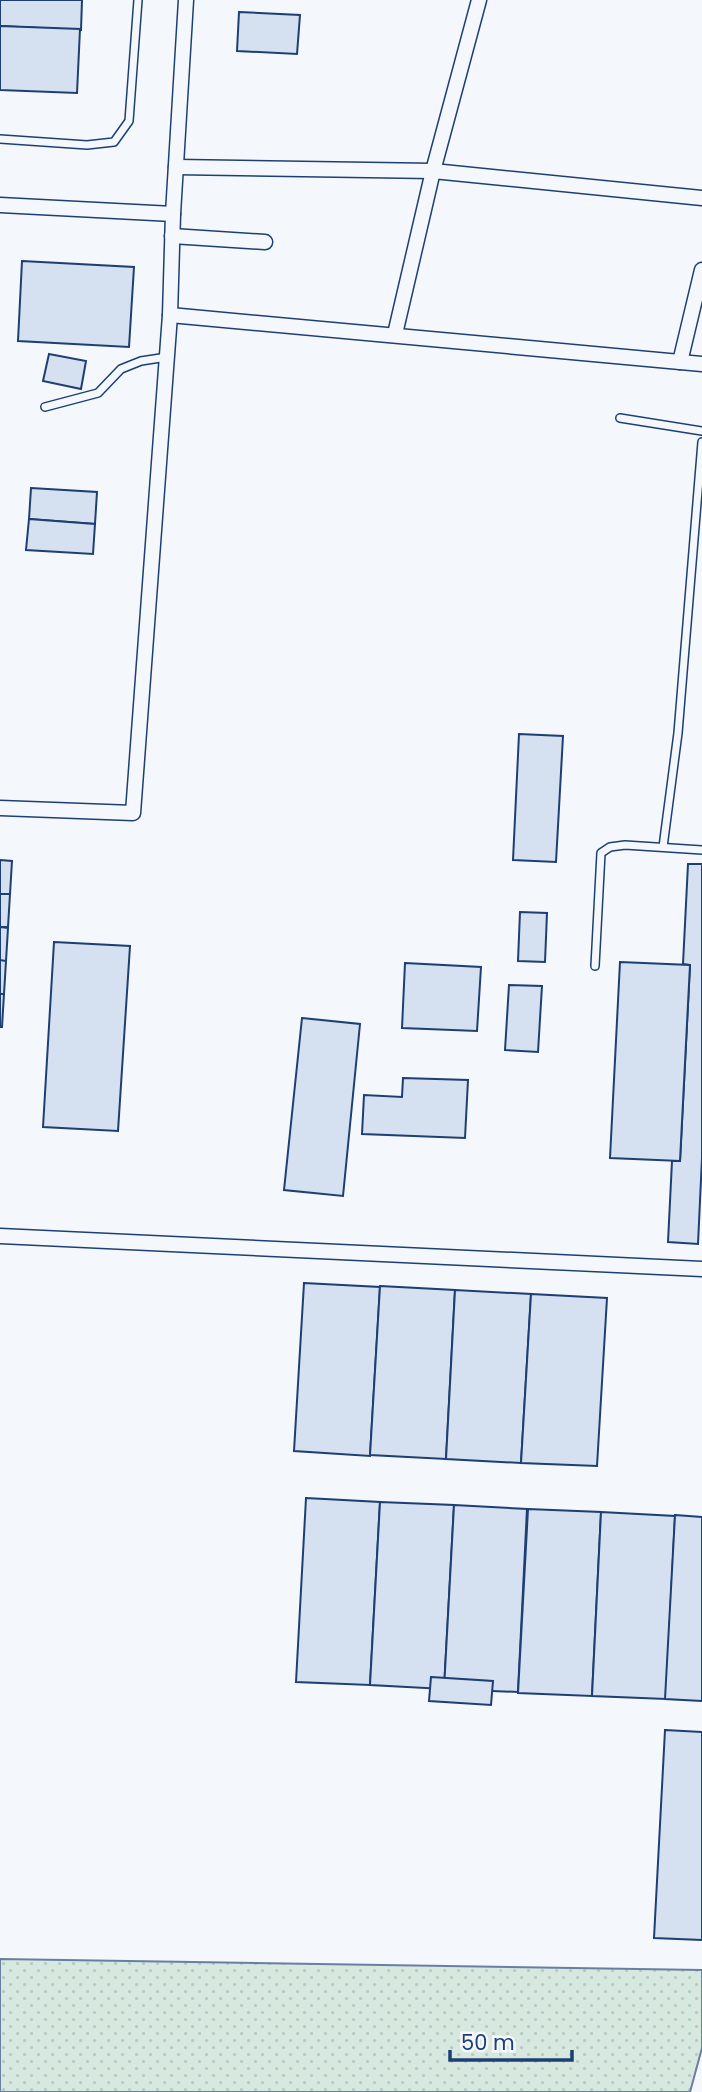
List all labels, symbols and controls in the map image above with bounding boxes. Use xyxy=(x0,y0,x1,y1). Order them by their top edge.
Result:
scale bar xyxy=(450,2018,572,2062)
text: 50 m xyxy=(461,2028,515,2057)

